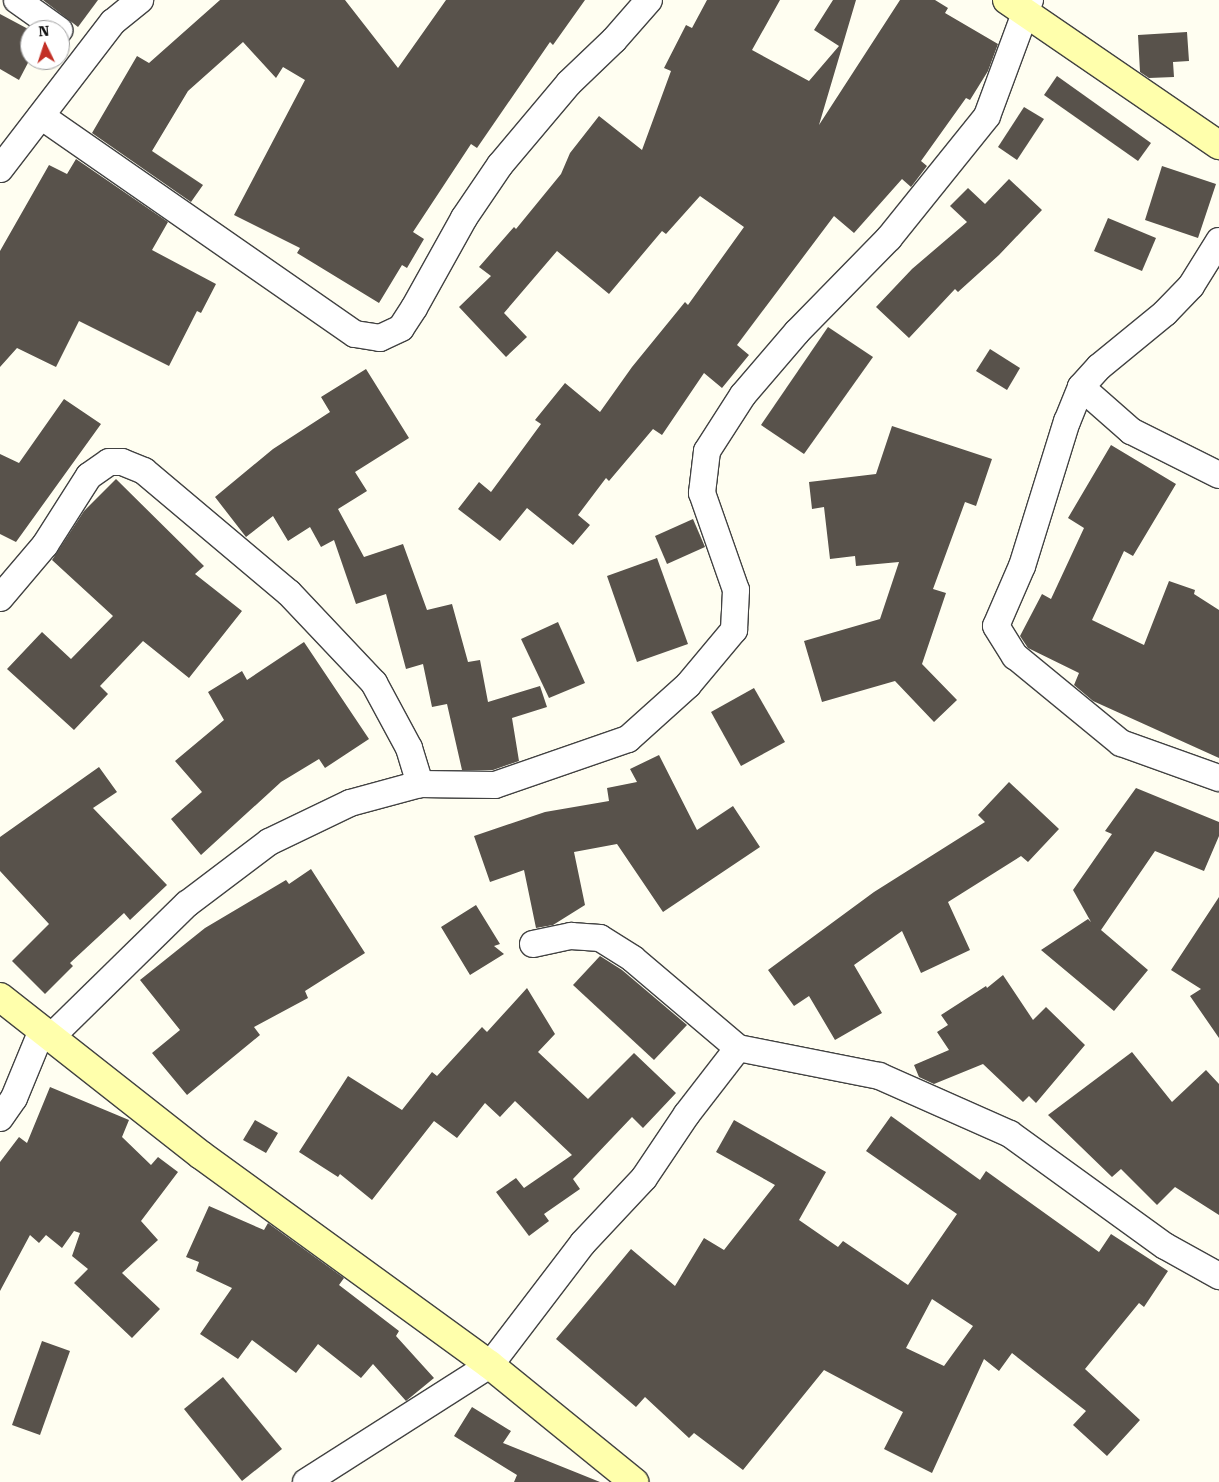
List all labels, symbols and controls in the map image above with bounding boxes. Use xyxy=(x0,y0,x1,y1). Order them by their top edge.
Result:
north arrow xyxy=(20,20,70,70)
text: N xyxy=(38,23,50,39)

